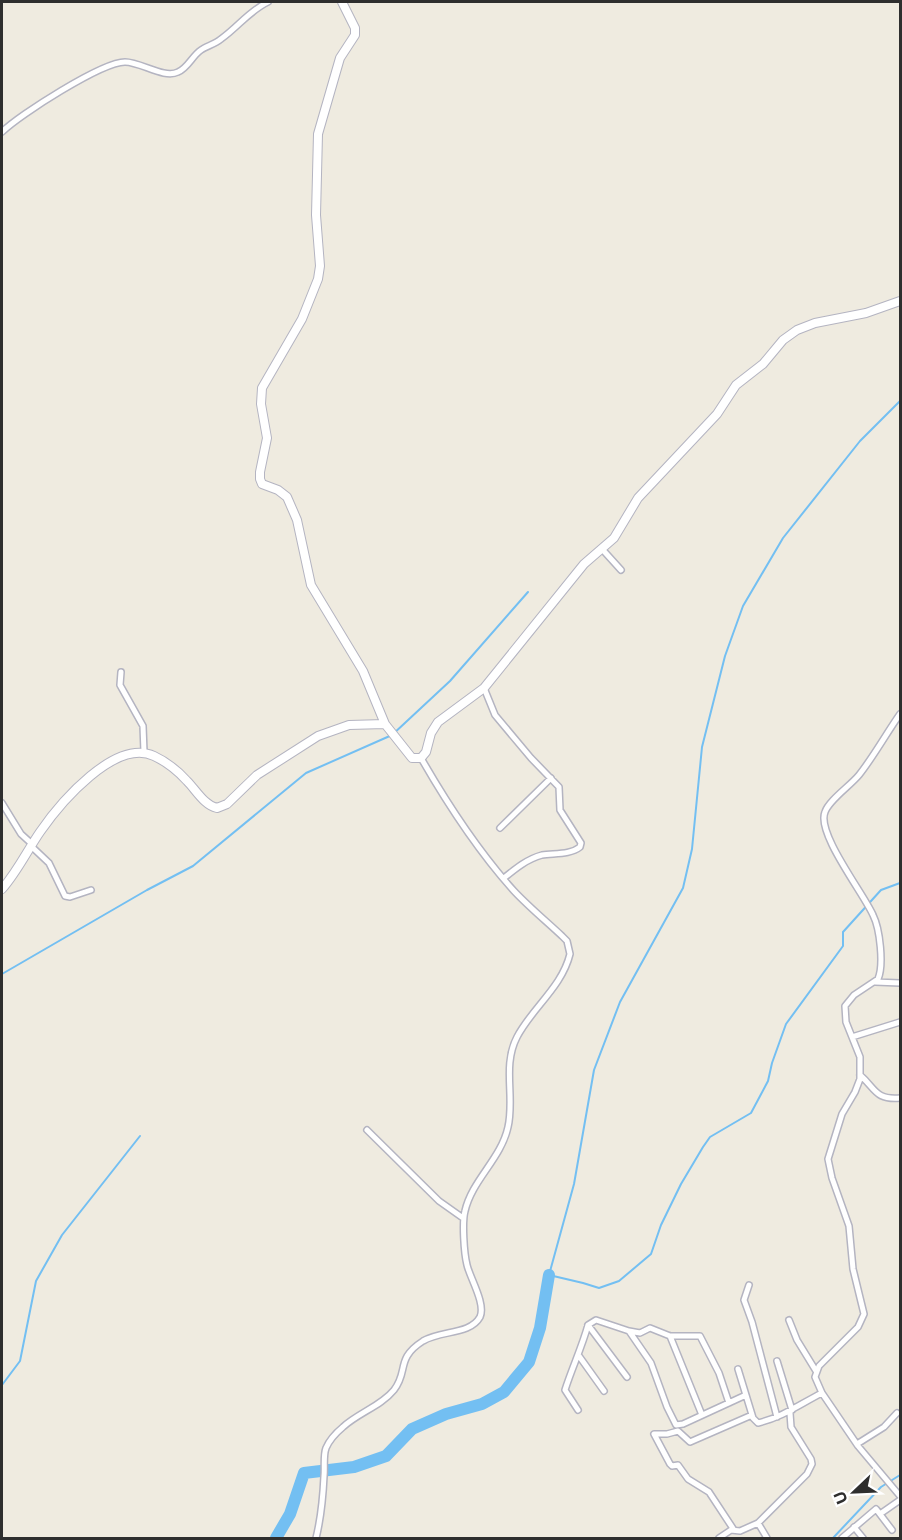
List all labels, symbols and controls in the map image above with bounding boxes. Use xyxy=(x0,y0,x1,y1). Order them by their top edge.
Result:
north arrow xyxy=(824,1462,884,1522)
text: U xyxy=(829,1488,852,1507)

